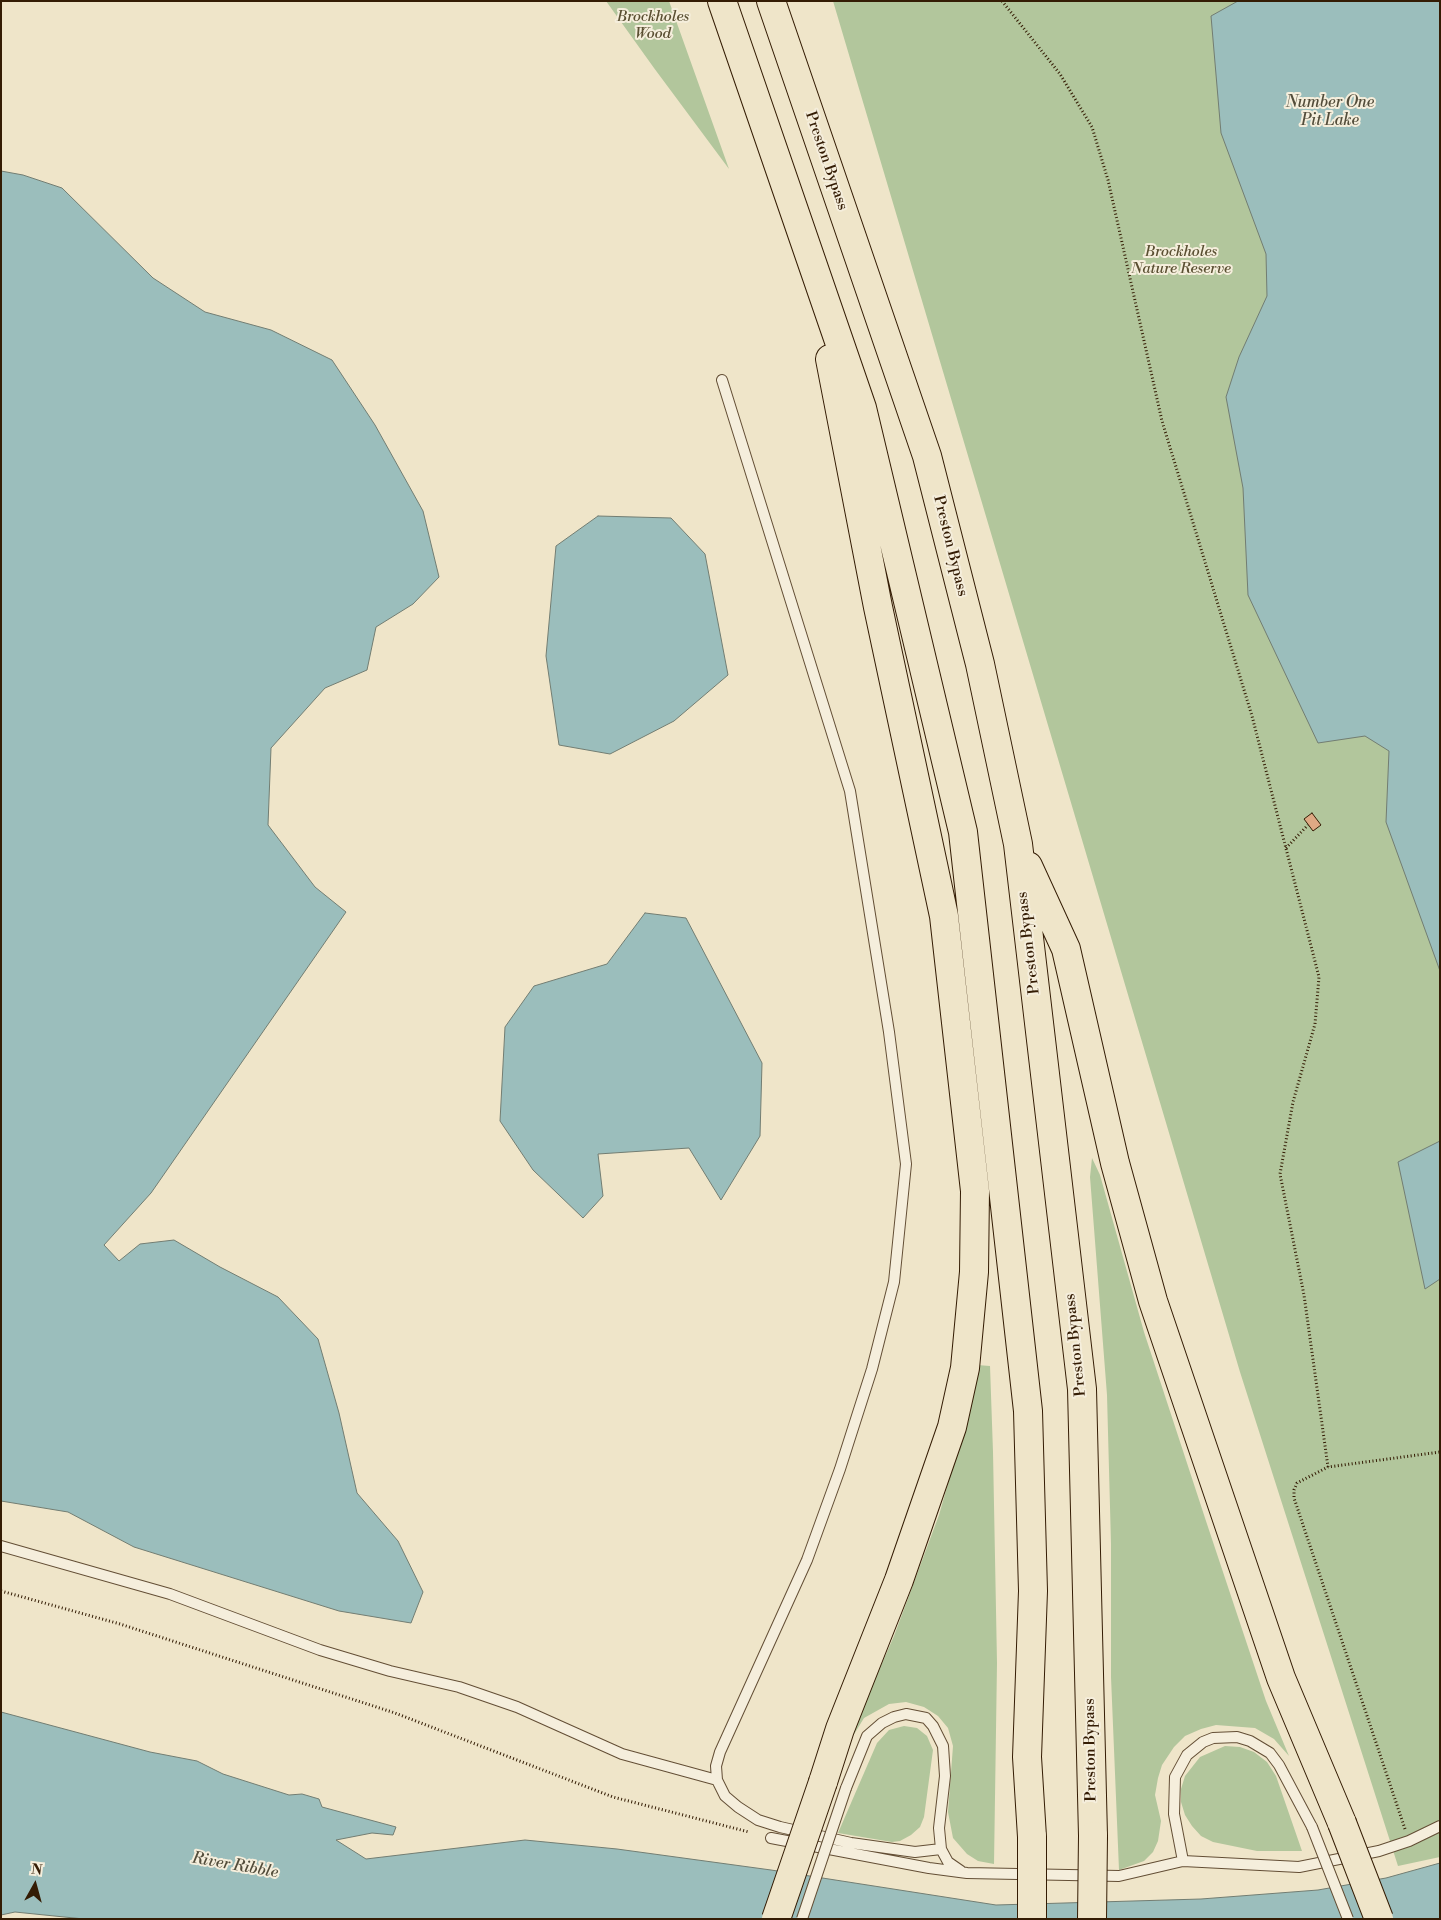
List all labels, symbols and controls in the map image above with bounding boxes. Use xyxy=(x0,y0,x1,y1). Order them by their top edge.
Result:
park label: Brockholes Wood xyxy=(617,8,689,43)
water label: Number One Pit Lake xyxy=(1286,93,1374,131)
street label: Preston Bypass xyxy=(801,109,851,213)
park label: Brockholes Nature Reserve xyxy=(1131,243,1231,278)
street label: Preston Bypass xyxy=(929,494,971,598)
street label: Preston Bypass xyxy=(1014,891,1044,995)
street label: Preston Bypass xyxy=(1062,1293,1090,1397)
street label: Preston Bypass xyxy=(1081,1698,1101,1802)
water label: River Ribble xyxy=(190,1849,280,1883)
north arrow xyxy=(10,1860,60,1910)
text: N xyxy=(30,1861,43,1880)

